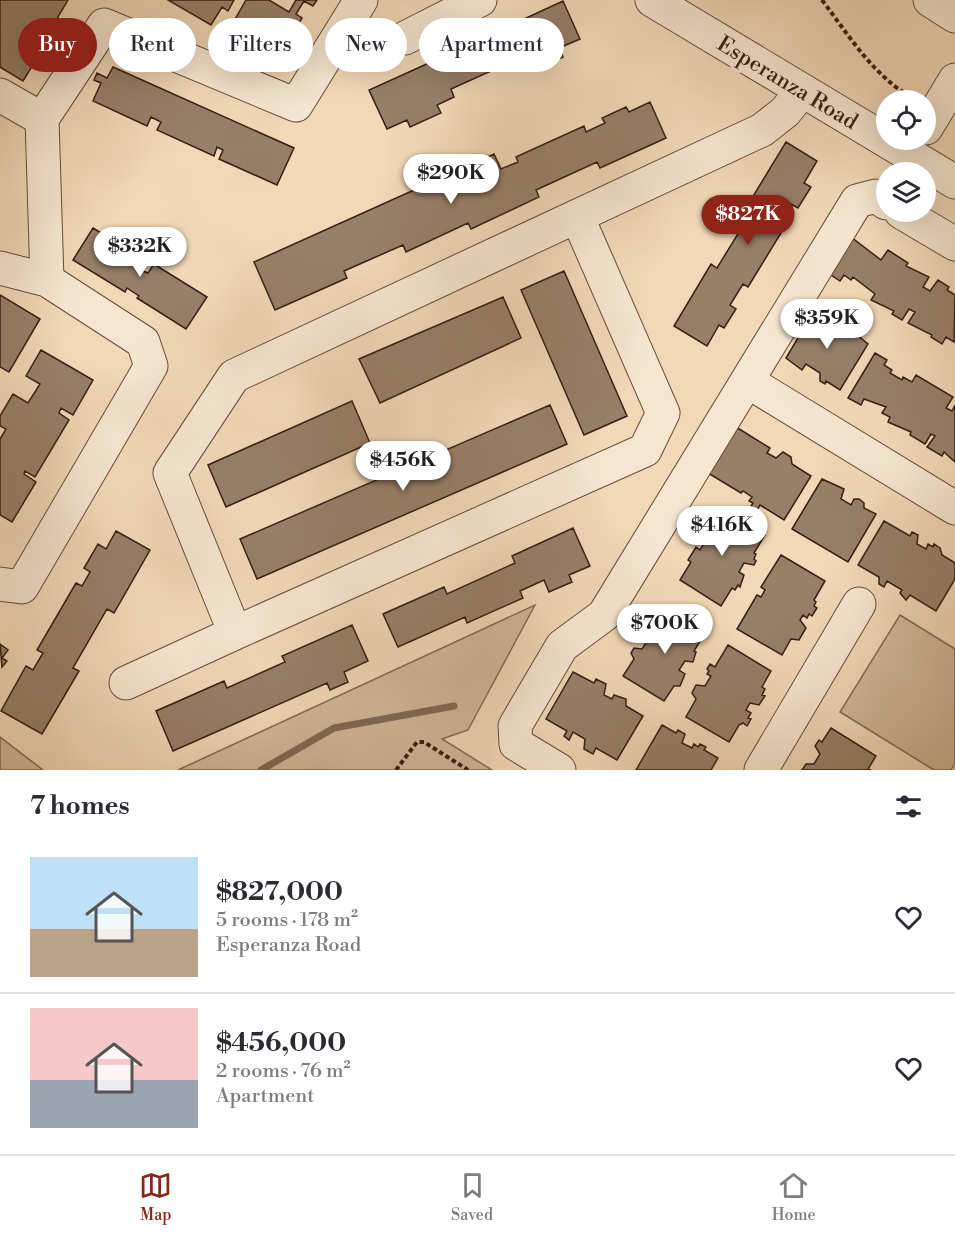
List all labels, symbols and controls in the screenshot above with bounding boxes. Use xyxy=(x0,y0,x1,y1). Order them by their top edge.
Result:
chip: Buy xyxy=(18,18,97,72)
chip: Rent xyxy=(109,18,196,72)
chip: Filters xyxy=(208,18,313,72)
chip: New xyxy=(325,18,407,72)
chip: Apartment xyxy=(419,18,564,72)
street label: Esperanza Road xyxy=(712,31,863,136)
map controls xyxy=(876,90,936,222)
button: locate xyxy=(876,90,936,150)
pin: $290K xyxy=(409,154,493,205)
text: $290K xyxy=(417,161,485,186)
button: layers xyxy=(876,162,936,222)
pin: $827K xyxy=(706,195,790,246)
text: $827K xyxy=(716,202,780,227)
pin: $332K xyxy=(98,227,182,278)
text: $332K xyxy=(108,234,172,259)
pin: $359K xyxy=(785,299,869,350)
text: $359K xyxy=(794,306,860,331)
pin: $456K xyxy=(361,441,445,492)
text: $456K xyxy=(370,448,436,473)
pin: $416K xyxy=(680,506,764,557)
text: $416K xyxy=(691,513,753,538)
pin: $700K xyxy=(623,604,707,655)
text: $700K xyxy=(631,611,699,636)
text: 7 homes xyxy=(30,790,130,822)
icon: filters xyxy=(892,790,925,823)
text: $827,000 xyxy=(216,876,343,908)
icon: home xyxy=(78,881,150,953)
icon: heart xyxy=(892,901,925,934)
text: 5 rooms · 178 m² xyxy=(216,908,358,933)
text: Esperanza Road xyxy=(216,933,361,958)
text: $456,000 xyxy=(216,1027,346,1059)
icon: home xyxy=(78,1032,150,1104)
icon: heart xyxy=(892,1052,925,1085)
text: 2 rooms · 76 m² xyxy=(216,1059,350,1084)
text: Apartment xyxy=(216,1084,314,1109)
tab: Map xyxy=(139,1169,172,1225)
tab: Saved xyxy=(451,1169,493,1225)
tab: Home xyxy=(772,1169,816,1225)

